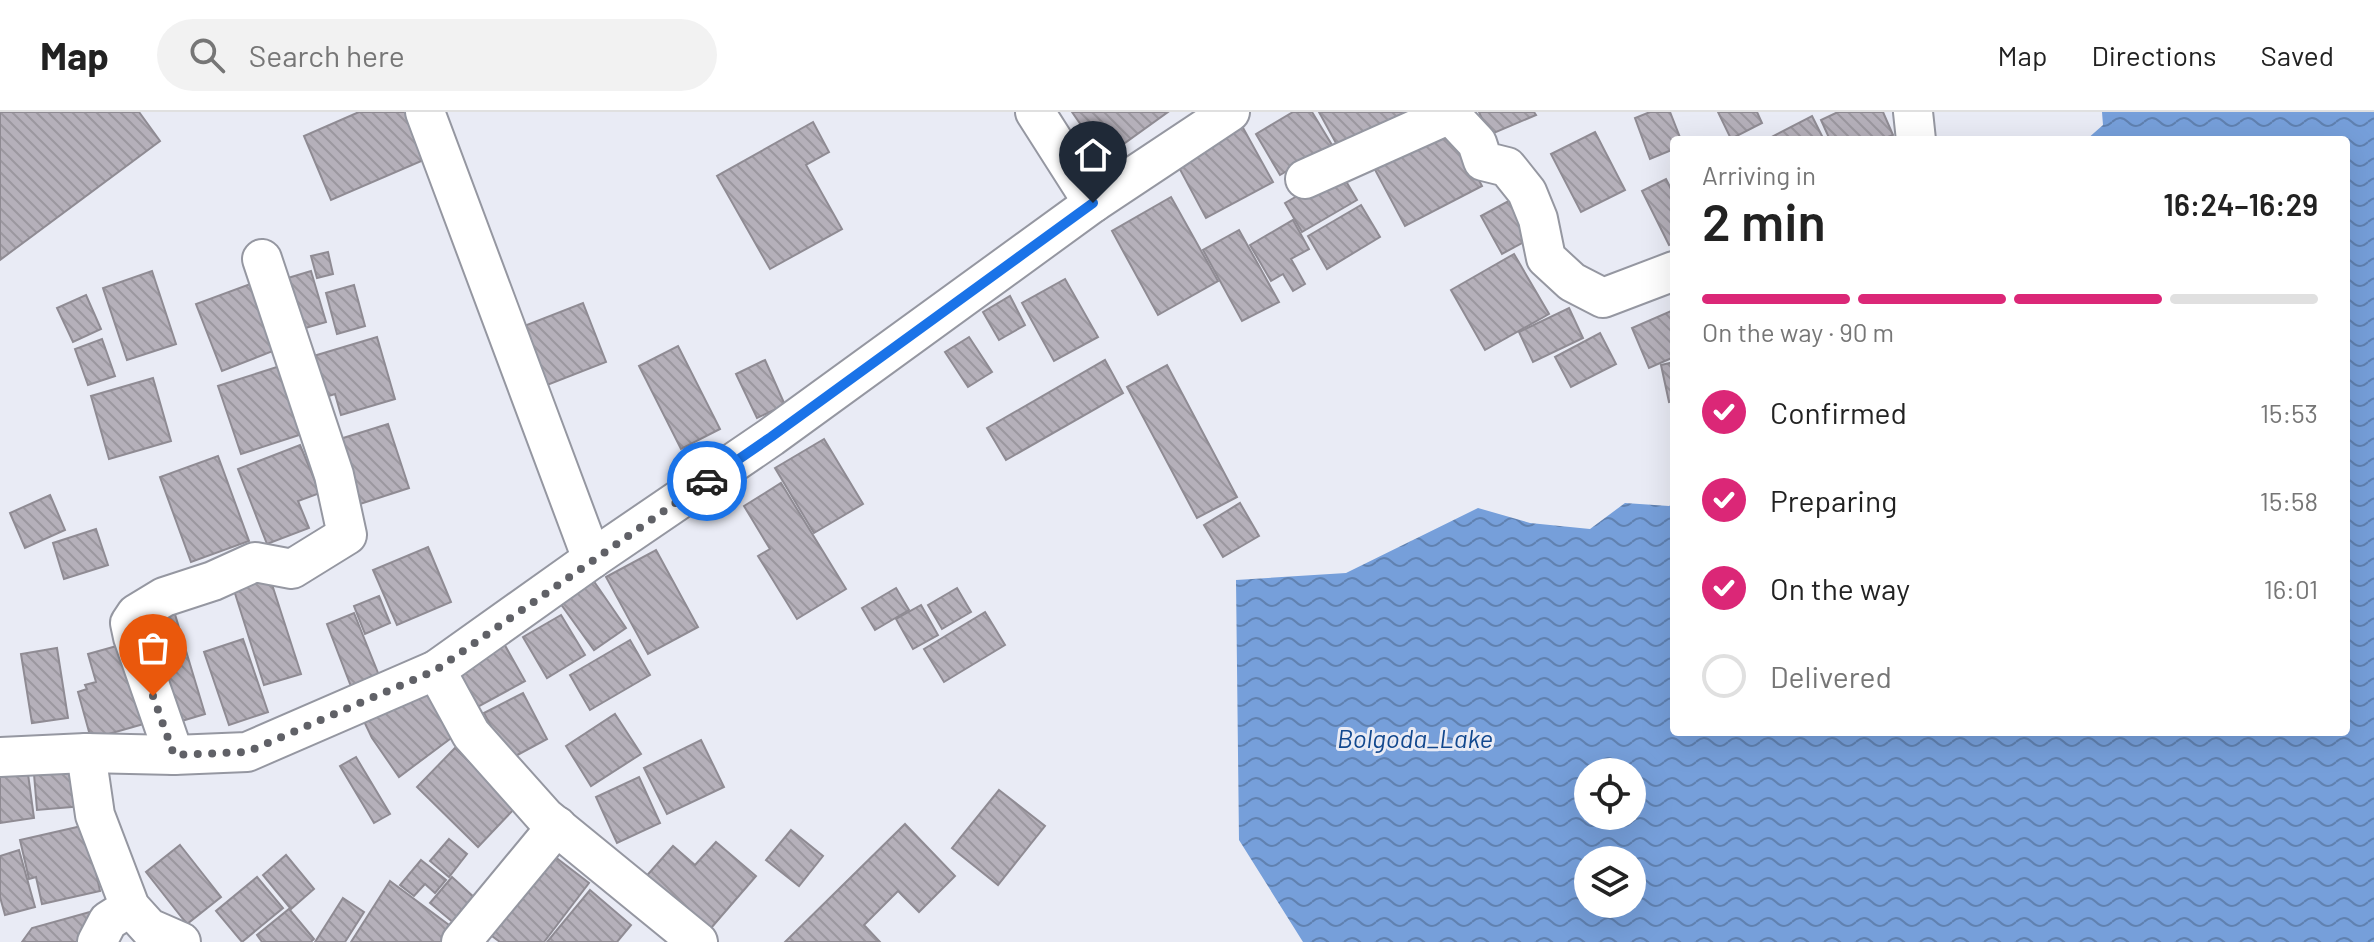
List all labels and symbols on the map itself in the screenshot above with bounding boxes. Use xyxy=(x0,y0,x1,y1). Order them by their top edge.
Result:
pin xyxy=(1059,121,1127,203)
courier xyxy=(667,441,747,521)
pin xyxy=(119,614,187,696)
water label: Bolgoda_Lake xyxy=(1337,722,1493,753)

